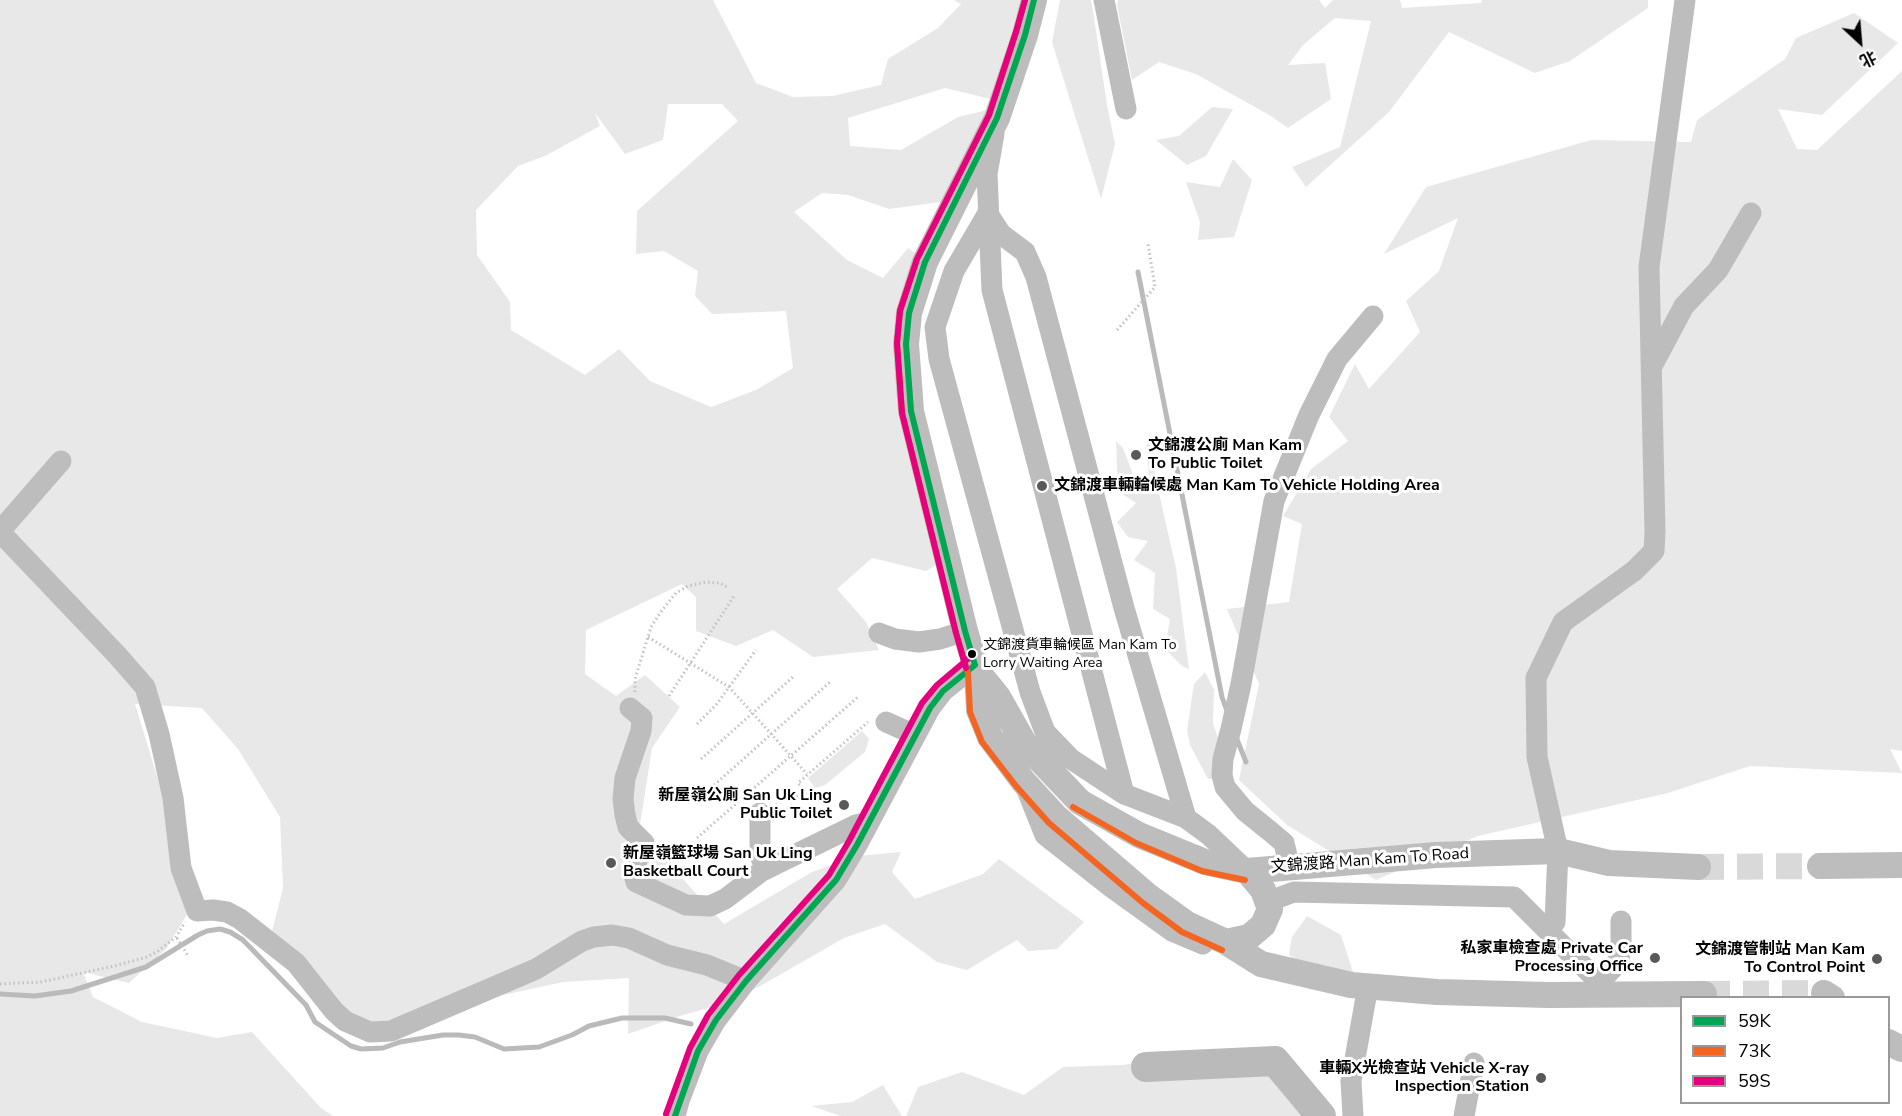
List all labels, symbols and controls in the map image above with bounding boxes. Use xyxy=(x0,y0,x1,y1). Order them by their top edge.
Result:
north arrow xyxy=(1830,12,1890,72)
text: 北 xyxy=(1856,45,1880,72)
place label: 文錦渡公廁 Man Kam To Public Toilet xyxy=(1148,436,1302,474)
marker: 文錦渡公廁 Man Kam To Public Toilet xyxy=(1129,448,1143,462)
place label: 文錦渡車輛輪候處 Man Kam To Vehicle Holding Area xyxy=(1054,476,1440,496)
marker: 文錦渡車輛輪候處 Man Kam To Vehicle Holding Area xyxy=(1035,479,1049,493)
place label: 文錦渡貨車輪候區 Man Kam To Lorry Waiting Area xyxy=(983,638,1176,670)
marker: 文錦渡貨車輪候區 Man Kam To Lorry Waiting Area xyxy=(966,648,978,660)
place label: 新屋嶺公廁 San Uk Ling Public Toilet xyxy=(658,786,832,824)
marker: 新屋嶺公廁 San Uk Ling Public Toilet xyxy=(837,798,851,812)
place label: 新屋嶺籃球場 San Uk Ling Basketball Court xyxy=(623,844,813,882)
street label: 文錦渡路 Man Kam To Road xyxy=(1270,845,1470,877)
marker: 新屋嶺籃球場 San Uk Ling Basketball Court xyxy=(604,856,618,870)
place label: 私家車檢查處 Private Car Processing Office xyxy=(1460,939,1643,977)
place label: 文錦渡管制站 Man Kam To Control Point xyxy=(1695,940,1865,978)
marker: 私家車檢查處 Private Car Processing Office xyxy=(1648,951,1662,965)
marker: 文錦渡管制站 Man Kam To Control Point xyxy=(1870,952,1884,966)
legend xyxy=(1680,996,1890,1104)
text: 59K xyxy=(1738,1009,1771,1033)
text: 73K xyxy=(1738,1039,1771,1063)
place label: 車輛X光檢查站 Vehicle X-ray Inspection Station xyxy=(1319,1059,1529,1097)
text: 59S xyxy=(1738,1069,1771,1093)
marker: 車輛X光檢查站 Vehicle X-ray Inspection Station xyxy=(1534,1071,1548,1085)

